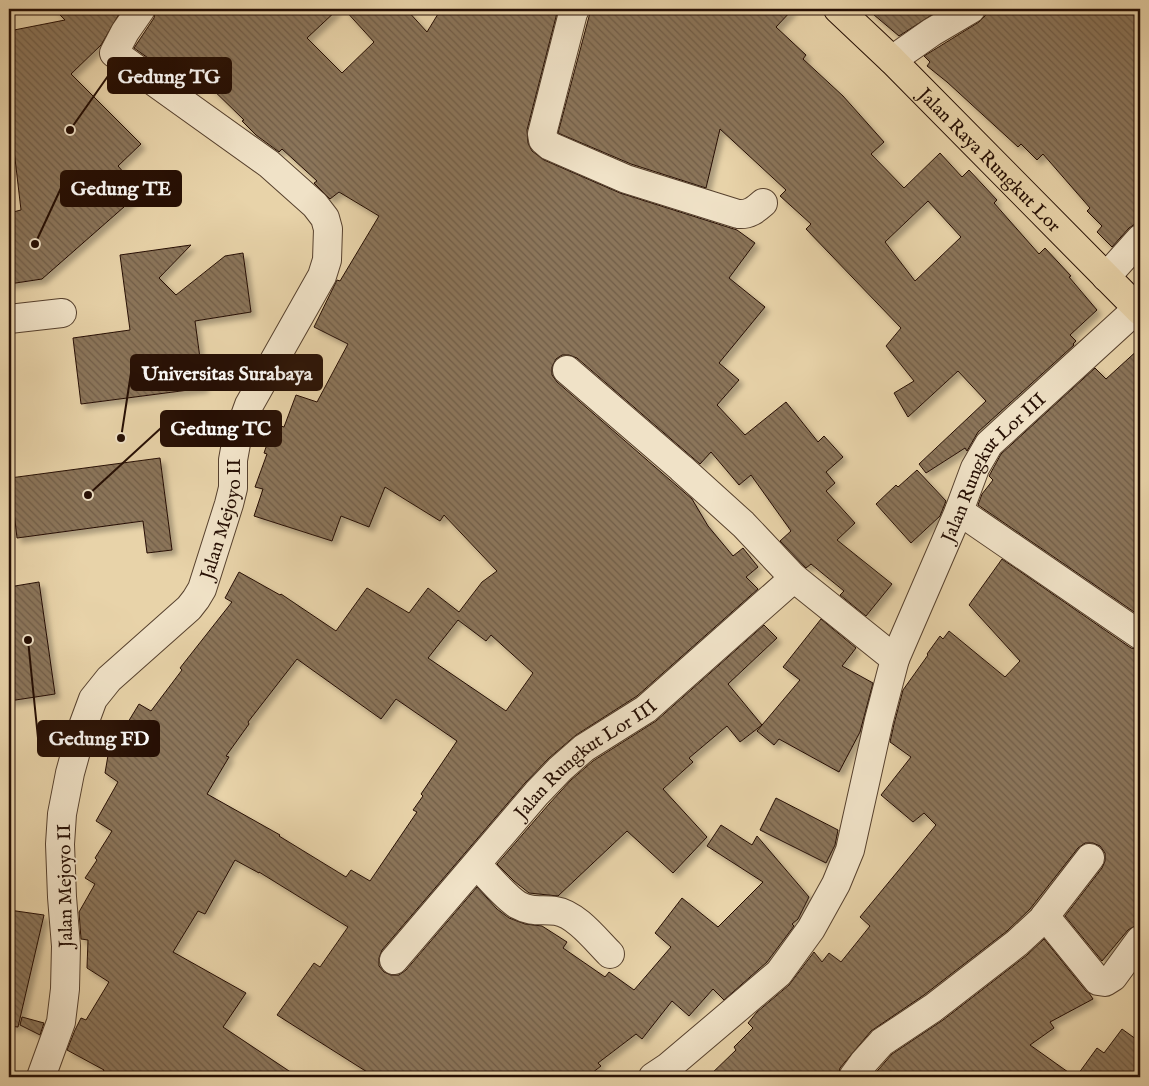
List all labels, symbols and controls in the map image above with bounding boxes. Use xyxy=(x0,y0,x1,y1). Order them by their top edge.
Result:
callout: Gedung TG xyxy=(108,58,231,93)
text: Gedung TG xyxy=(118,65,221,90)
street label: Jalan Raya Rungkut Lor xyxy=(911,82,1065,238)
callout: Gedung TE xyxy=(61,171,181,206)
text: Gedung TE xyxy=(71,177,171,202)
callout: Universitas Surabaya xyxy=(131,355,322,390)
text: Universitas Surabaya xyxy=(141,362,313,387)
street label: Jalan Rungkut Lor III xyxy=(936,388,1051,548)
callout: Gedung TC xyxy=(161,411,281,446)
text: Gedung TC xyxy=(171,417,271,442)
street label: Jalan Mejoyo II xyxy=(195,459,247,585)
street label: Jalan Rungkut Lor III xyxy=(509,695,663,826)
callout: Gedung FD xyxy=(38,721,159,756)
text: Gedung FD xyxy=(49,727,149,752)
street label: Jalan Mejoyo II xyxy=(53,824,79,950)

